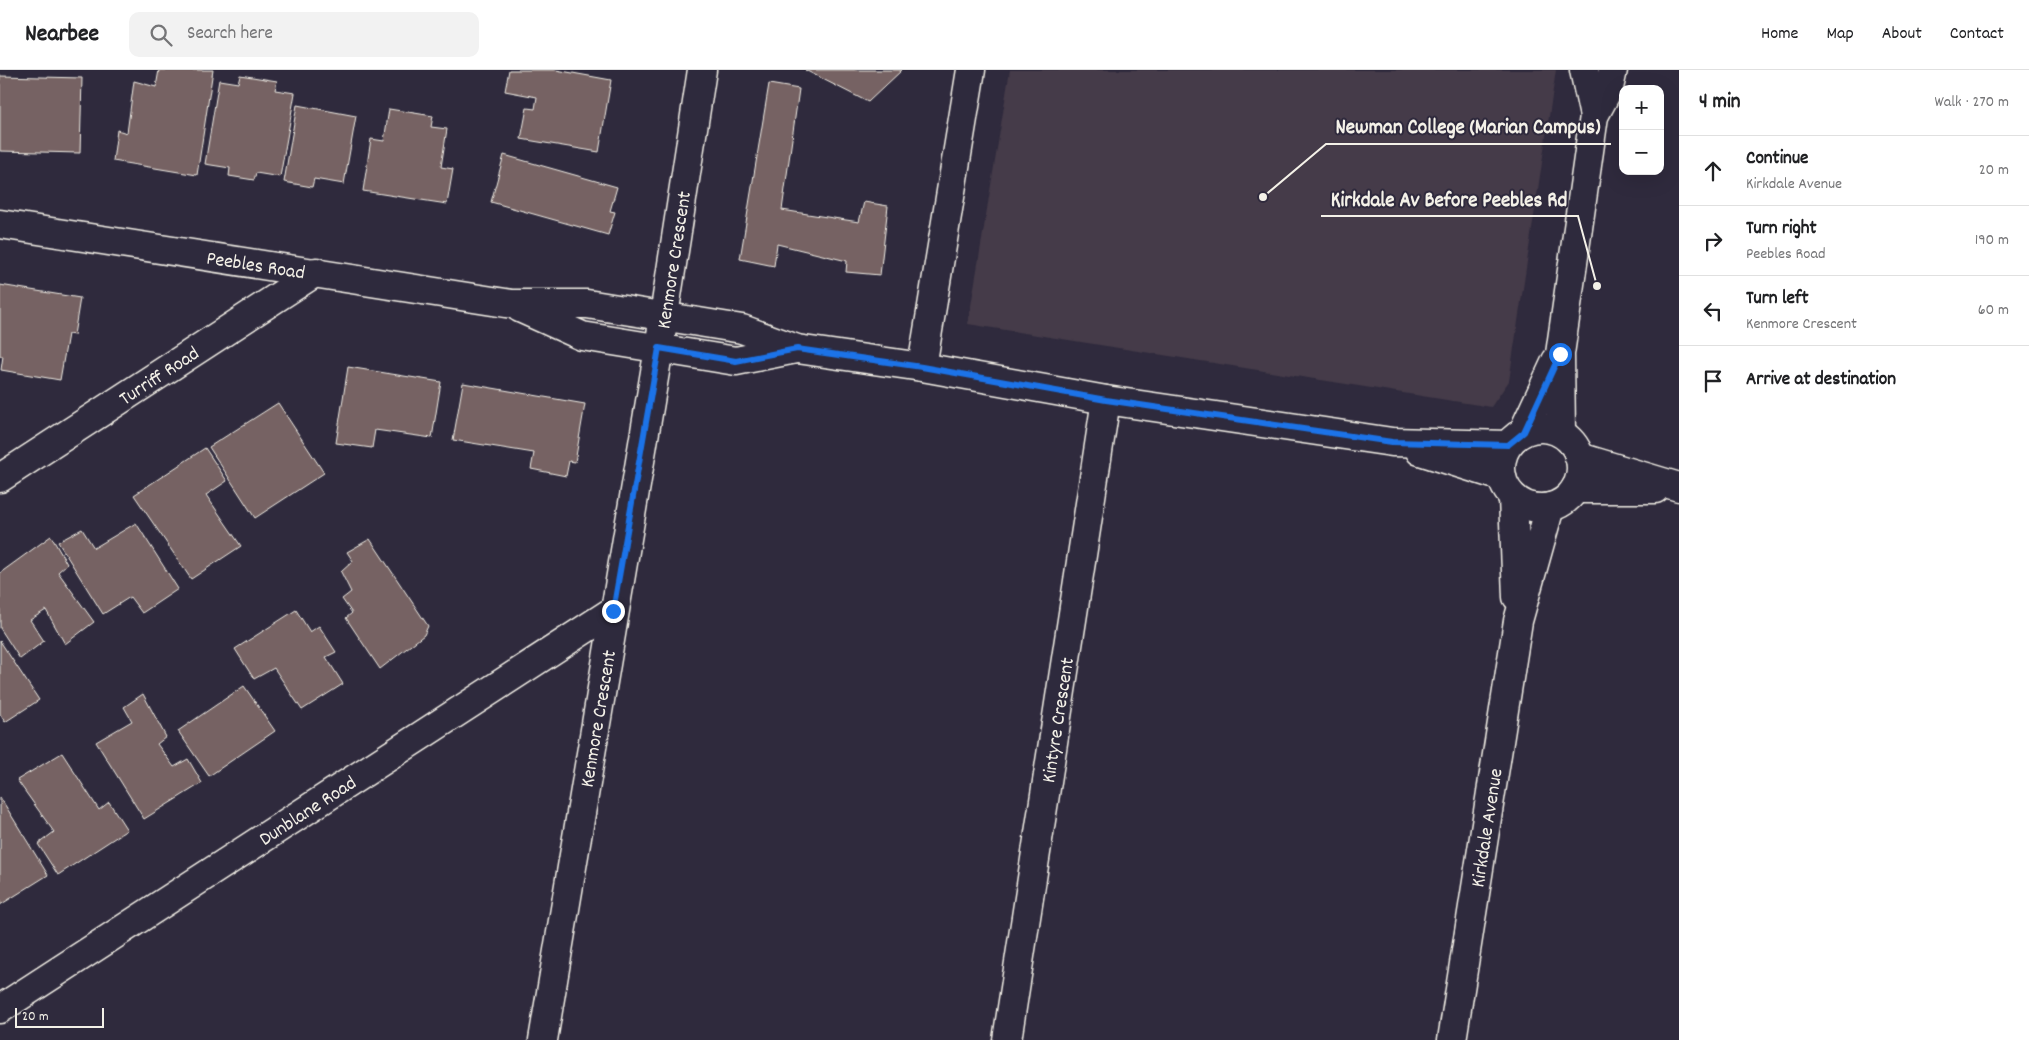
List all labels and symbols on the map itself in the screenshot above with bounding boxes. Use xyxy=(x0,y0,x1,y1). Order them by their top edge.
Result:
callout: Newman College (Marian Campus) xyxy=(1326,108,1611,144)
text: Newman College (Marian Campus) xyxy=(1336,114,1601,144)
callout: Kirkdale Av Before Peebles Rd xyxy=(1321,180,1578,216)
text: Kirkdale Av Before Peebles Rd xyxy=(1331,187,1567,217)
street label: Kenmore Crescent xyxy=(651,189,700,331)
street label: Peebles Road xyxy=(204,245,307,288)
street label: Turriff Road xyxy=(114,341,206,414)
route start xyxy=(1549,343,1572,366)
route end xyxy=(602,600,625,623)
street label: Kenmore Crescent xyxy=(575,648,625,790)
street label: Kintyre Crescent xyxy=(1036,656,1083,785)
street label: Kirkdale Avenue xyxy=(1465,766,1512,890)
street label: Dunblane Road xyxy=(254,770,363,854)
scale bar xyxy=(15,1005,104,1028)

